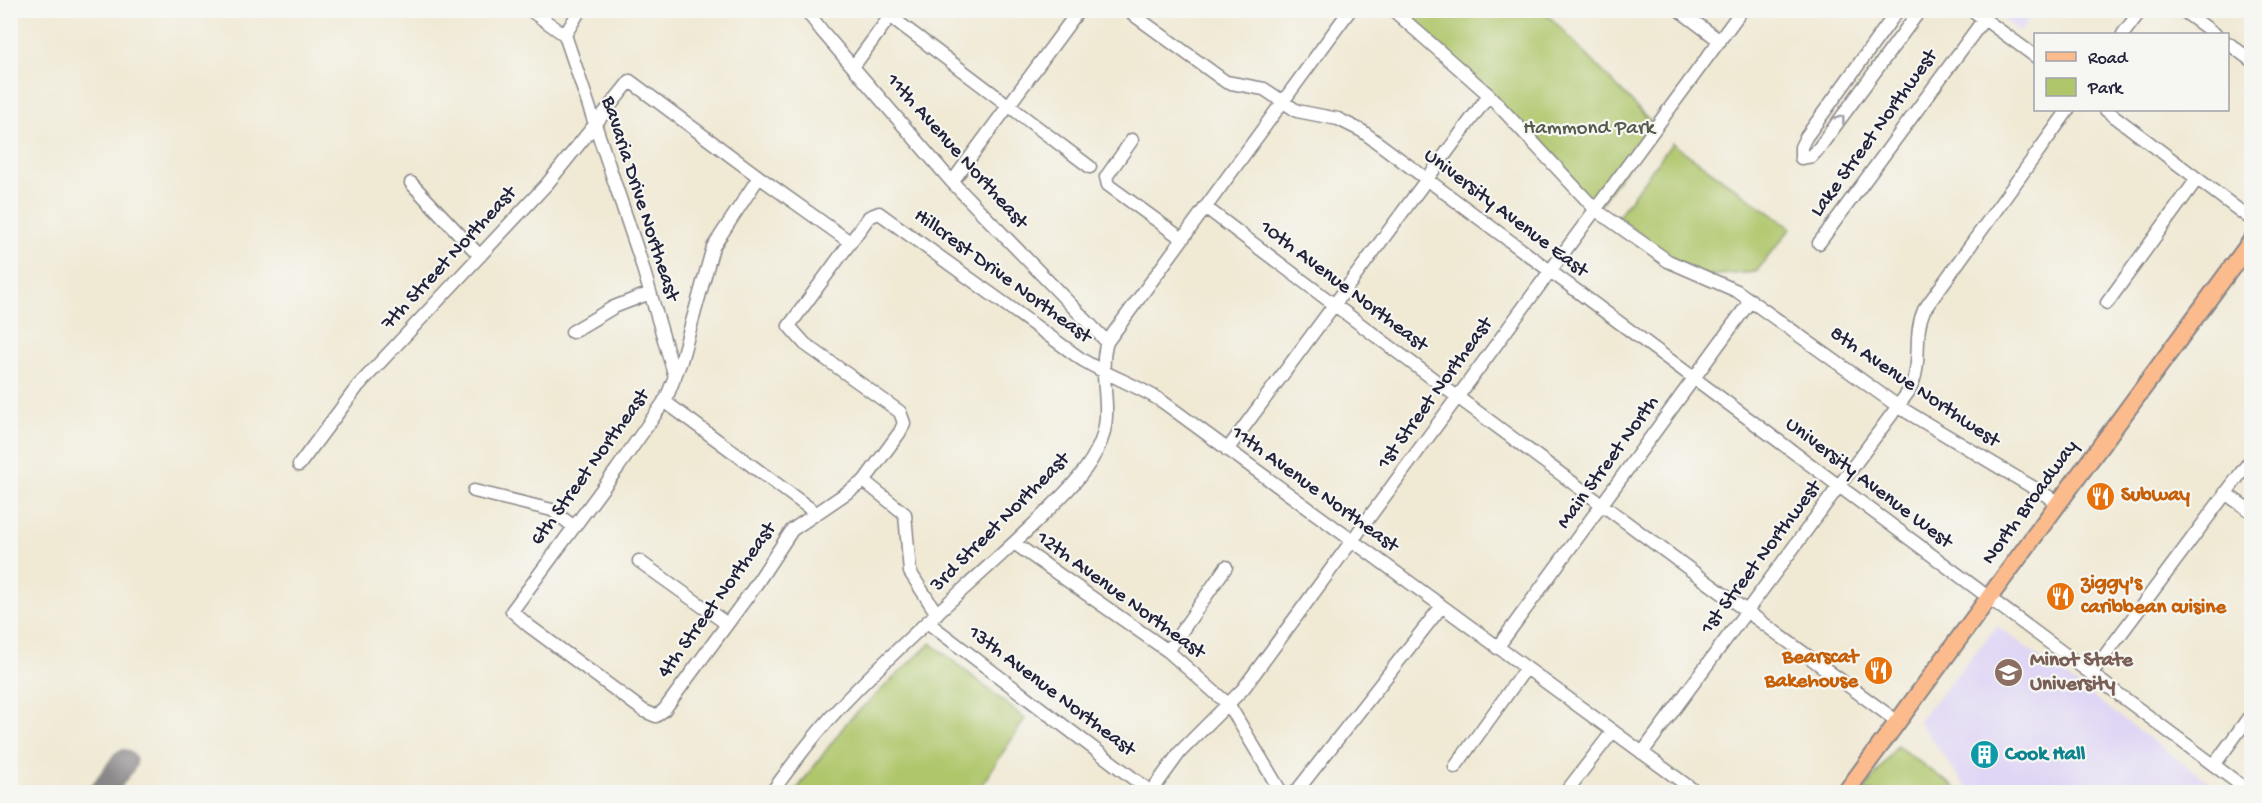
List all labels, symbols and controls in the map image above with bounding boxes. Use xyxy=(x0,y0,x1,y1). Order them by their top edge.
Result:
legend xyxy=(2034,33,2229,111)
street label: Lake Street Northwest xyxy=(1806,43,1946,223)
text: Road xyxy=(2088,49,2129,70)
street label: 11th Avenue Northeast xyxy=(879,68,1034,237)
text: Park xyxy=(2087,79,2124,100)
street label: Bavaria Drive Northeast xyxy=(594,93,685,307)
one-way arrow xyxy=(1833,115,1844,126)
park label: Hammond Park xyxy=(1523,117,1657,142)
street label: University Avenue East xyxy=(1418,144,1594,285)
street label: 7th Street Northeast xyxy=(376,180,525,337)
street label: Hillcrest Drive Northeast xyxy=(908,204,1098,351)
street label: 10th Avenue Northeast xyxy=(1253,215,1434,360)
street label: 1st Street Northeast xyxy=(1372,311,1501,476)
street label: 8th Avenue Northwest xyxy=(1824,322,2006,456)
street label: 6th Street Northeast xyxy=(526,383,658,551)
street label: Main Street North xyxy=(1552,391,1666,535)
street label: University Avenue West xyxy=(1779,413,1959,557)
street label: 11th Avenue Northeast xyxy=(1225,420,1404,560)
street label: North Broadway xyxy=(1977,436,2085,570)
street label: 3rd Street Northeast xyxy=(925,446,1078,599)
street label: 1st Street Northwest xyxy=(1695,474,1829,641)
restaurant icon: Subway xyxy=(2084,480,2116,512)
place label: Subway xyxy=(2121,484,2191,509)
street label: 4th Street Northeast xyxy=(653,516,784,684)
street label: 12th Avenue Northeast xyxy=(1030,526,1211,667)
place label: ziggy's caribbean cuisine xyxy=(2080,572,2227,621)
restaurant icon: ziggy's caribbean cuisine xyxy=(2044,580,2076,612)
street label: 13th Avenue Northeast xyxy=(962,620,1142,765)
place label: Bearscat Bakehouse xyxy=(1764,646,1860,695)
place label: Minot State University xyxy=(2030,649,2134,698)
restaurant icon: Bearscat Bakehouse xyxy=(1863,654,1895,686)
school or university icon: Minot State University xyxy=(1993,657,2025,689)
building icon: Cook Hall xyxy=(1968,739,2000,771)
place label: Cook Hall xyxy=(2004,743,2086,768)

